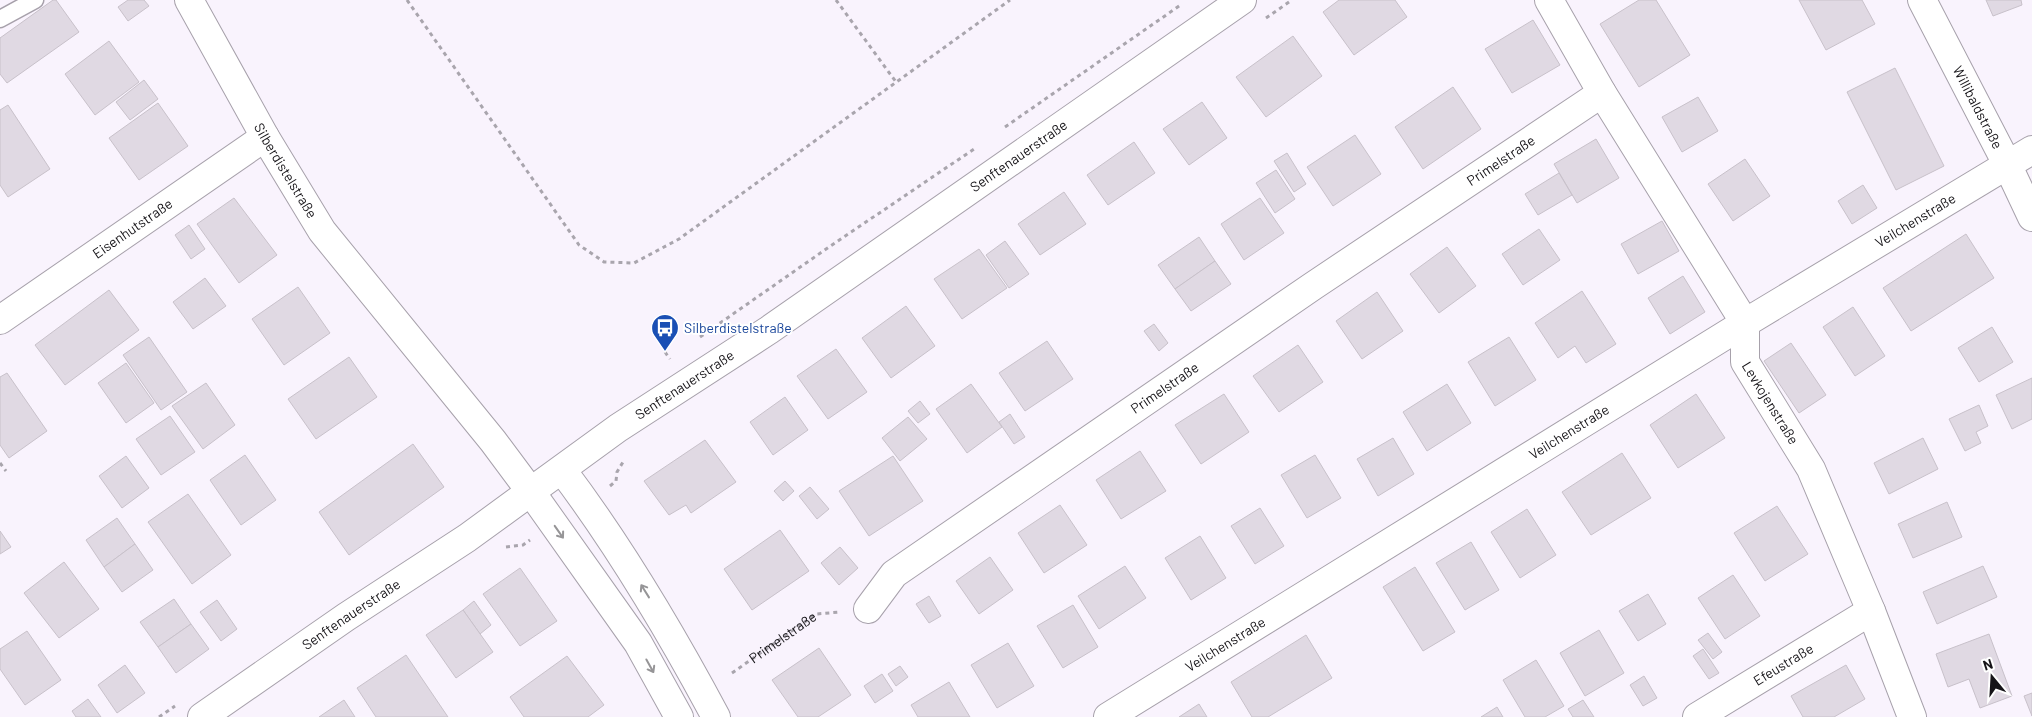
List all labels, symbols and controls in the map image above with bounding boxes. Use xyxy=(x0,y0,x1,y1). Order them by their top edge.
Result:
street label: Willibaldstraße xyxy=(1950,63,2007,151)
street label: Senftenauerstraße xyxy=(966,116,1070,195)
street label: Silberdistelstraße xyxy=(251,120,321,221)
street label: Primelstraße xyxy=(1463,131,1538,189)
street label: Veilchenstraße xyxy=(1872,189,1959,251)
street label: Eisenhutstraße xyxy=(89,195,175,262)
bus stop icon: Silberdistelstraße xyxy=(650,313,680,352)
place label: Silberdistelstraße xyxy=(684,319,792,336)
street label: Senftenauerstraße xyxy=(632,346,737,423)
street label: Primelstraße xyxy=(1127,358,1202,417)
street label: Levkojenstraße xyxy=(1739,358,1803,447)
street label: Veilchenstraße xyxy=(1526,400,1612,463)
one-way arrow xyxy=(554,525,564,539)
street label: Senftenauerstraße xyxy=(298,575,403,653)
one-way arrow xyxy=(639,585,649,599)
street label: Primelstraße xyxy=(745,607,819,666)
street label: Veilchenstraße xyxy=(1182,613,1268,675)
street label: Efeustraße xyxy=(1750,639,1816,689)
north arrow xyxy=(1967,652,2017,702)
text: N xyxy=(1981,655,1995,674)
one-way arrow xyxy=(646,658,656,673)

